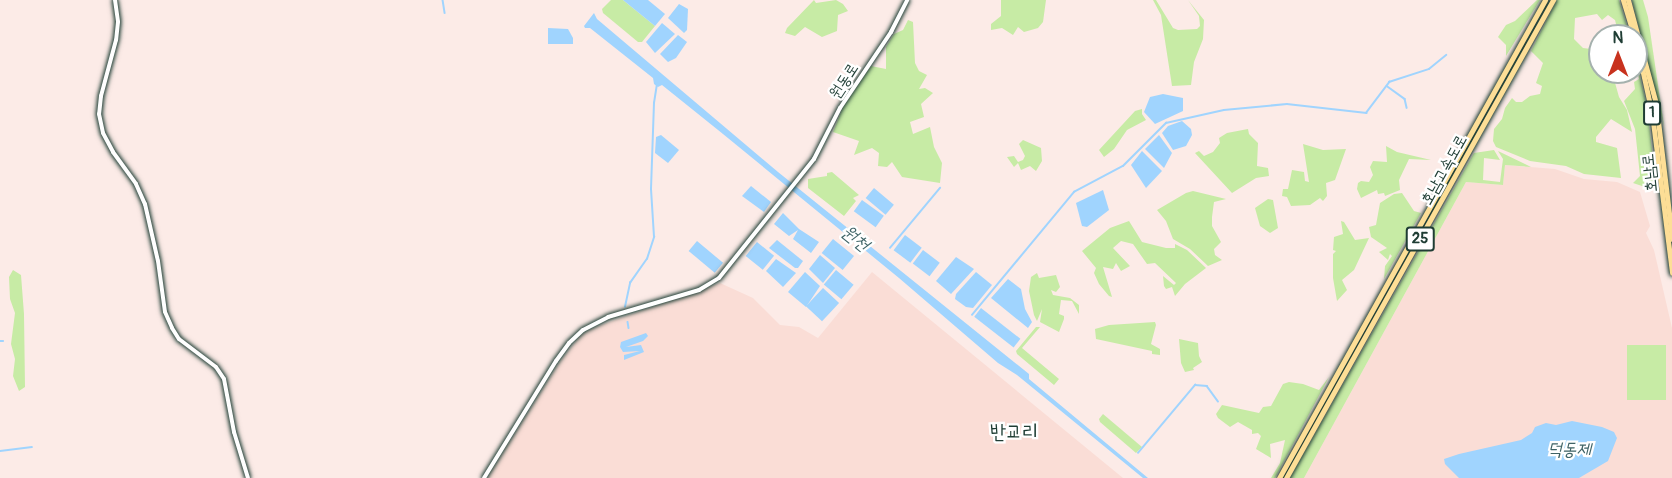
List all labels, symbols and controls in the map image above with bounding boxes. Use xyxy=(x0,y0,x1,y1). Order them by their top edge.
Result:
north arrow xyxy=(1588,24,1648,84)
text: N xyxy=(1613,28,1623,48)
street label: 원동로 xyxy=(825,60,863,102)
road number: 1 xyxy=(1643,101,1661,125)
street label: 호남고속도로 xyxy=(1417,132,1471,208)
street label: 호남로 xyxy=(1638,153,1662,193)
water label: 원천 xyxy=(837,221,873,257)
road number: 25 xyxy=(1405,227,1435,251)
district label: 반교리 xyxy=(990,419,1038,443)
water label: 덕동제 xyxy=(1547,439,1591,461)

